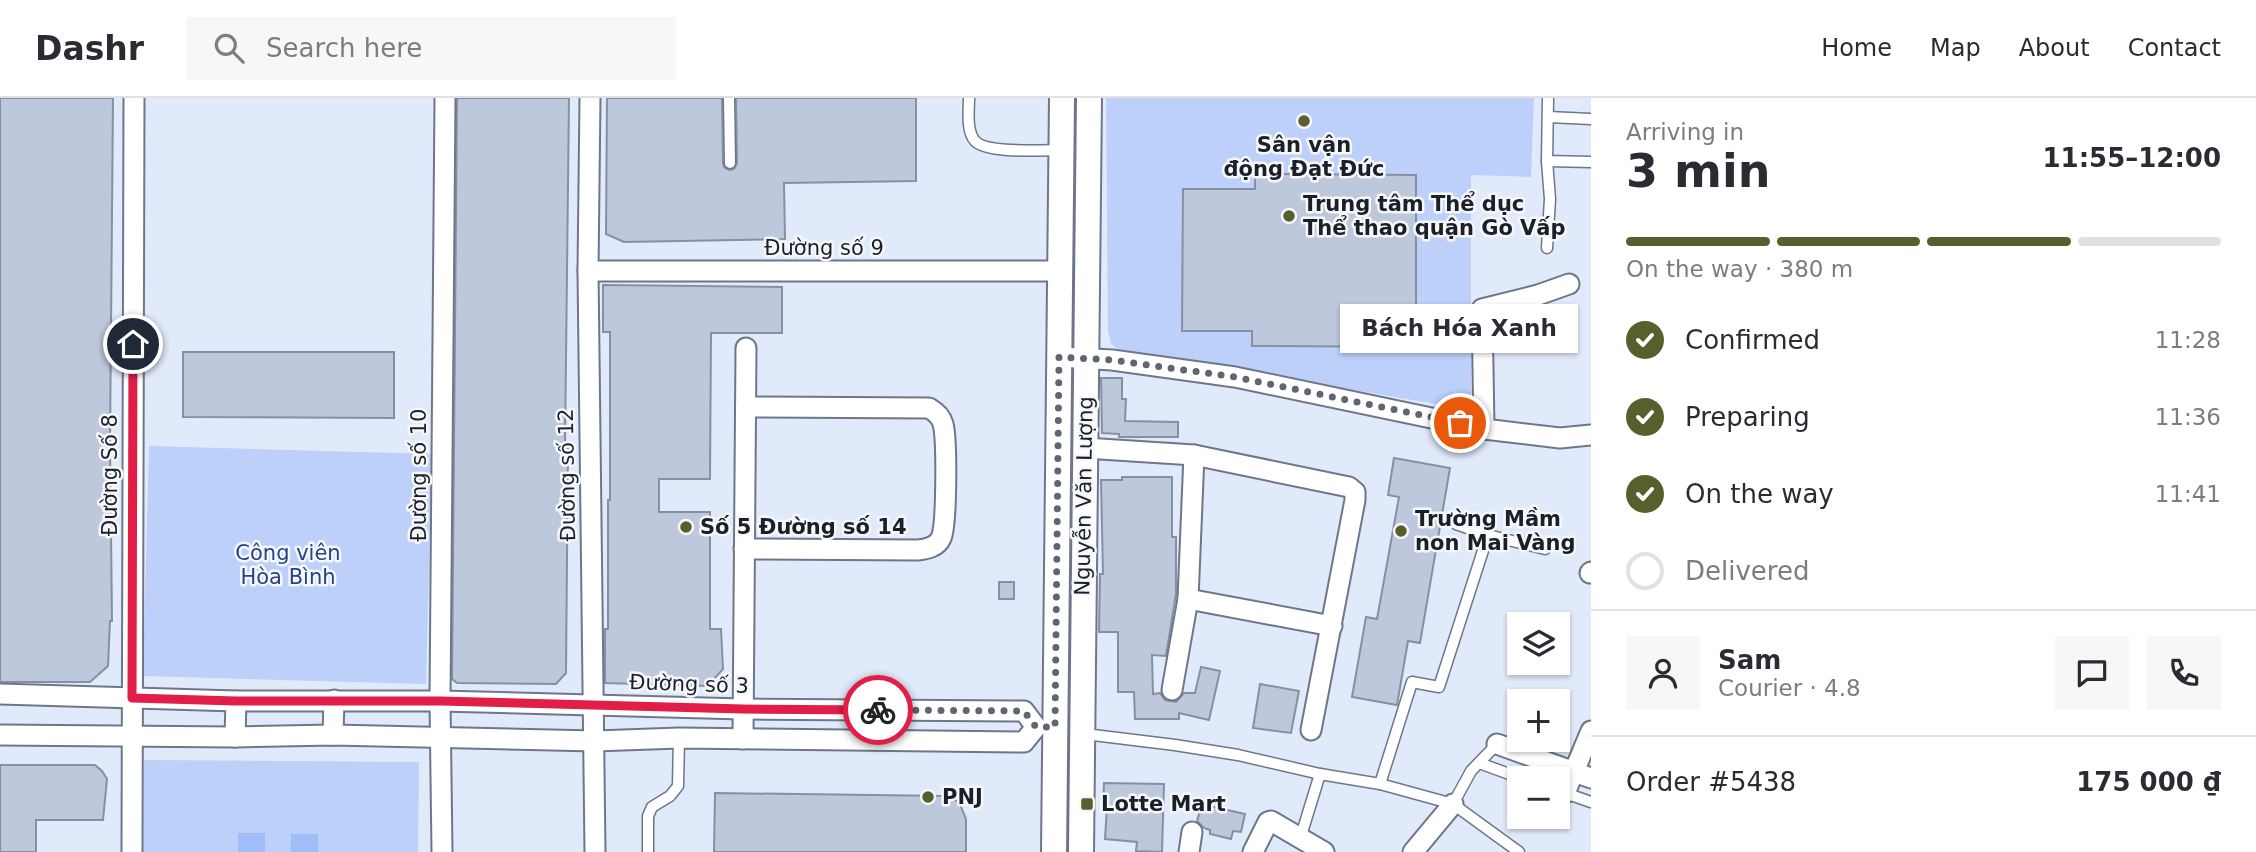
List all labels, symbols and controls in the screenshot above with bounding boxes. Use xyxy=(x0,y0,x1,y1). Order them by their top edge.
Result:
search box xyxy=(186,17,676,80)
text: Dashr xyxy=(35,29,144,68)
icon: search xyxy=(210,29,248,67)
text: Search here xyxy=(266,33,422,63)
text: Home xyxy=(1821,34,1892,62)
text: Map xyxy=(1930,34,1981,62)
text: About xyxy=(2019,34,2090,62)
text: Contact xyxy=(2128,34,2221,62)
marker: Sân vận động Đạt Đức xyxy=(1296,113,1312,129)
text: Arriving in xyxy=(1626,119,1744,145)
place label: Sân vận động Đạt Đức xyxy=(1224,133,1384,181)
text: 11:55–12:00 xyxy=(2042,143,2221,173)
text: 3 min xyxy=(1626,144,1770,198)
place label: Trung tâm Thể dục Thể thao quận Gò Vấp xyxy=(1303,191,1566,240)
marker: Trung tâm Thể dục Thể thao quận Gò Vấp xyxy=(1281,208,1297,224)
street label: Đường số 9 xyxy=(764,236,884,260)
text: On the way · 380 m xyxy=(1626,256,1853,282)
callout: Bách Hóa Xanh xyxy=(1341,304,1579,353)
pin xyxy=(103,314,163,374)
text: Bách Hóa Xanh xyxy=(1361,315,1557,341)
icon: check xyxy=(1626,321,1664,359)
icon: home xyxy=(114,325,152,363)
text: Confirmed xyxy=(1685,325,1820,355)
text: 11:28 xyxy=(2155,327,2221,353)
pin xyxy=(1430,393,1490,453)
street label: Nguyễn Văn Lượng xyxy=(1069,396,1098,596)
icon: check xyxy=(1626,398,1664,436)
text: Preparing xyxy=(1685,402,1810,432)
icon: bag xyxy=(1441,404,1479,442)
text: 11:36 xyxy=(2155,404,2221,430)
street label: Đường số 12 xyxy=(554,408,580,542)
street label: Đường số 10 xyxy=(407,409,431,541)
street label: Đường Số 8 xyxy=(98,414,122,536)
icon: check xyxy=(1626,475,1664,513)
text: On the way xyxy=(1685,479,1834,509)
text: 11:41 xyxy=(2155,481,2221,507)
place label: Trường Mầm non Mai Vàng xyxy=(1415,507,1575,555)
place label: Số 5 Đường số 14 xyxy=(700,515,907,539)
marker: Số 5 Đường số 14 xyxy=(678,519,694,535)
marker: Trường Mầm non Mai Vàng xyxy=(1393,523,1409,539)
park label: Công viên Hòa Bình xyxy=(235,541,341,589)
text: Delivered xyxy=(1685,556,1809,586)
map controls xyxy=(1507,612,1570,829)
button: layers xyxy=(1507,612,1570,675)
button: person xyxy=(1626,636,1700,710)
button: chat xyxy=(2055,636,2129,710)
button: phone xyxy=(2147,636,2221,710)
text: Sam xyxy=(1718,645,1781,675)
street label: Đường số 3 xyxy=(629,670,749,698)
courier xyxy=(843,675,913,745)
text: Courier · 4.8 xyxy=(1718,675,1861,701)
button: + xyxy=(1507,689,1570,752)
icon: bike xyxy=(859,691,897,729)
button: − xyxy=(1507,766,1570,829)
text: Order #5438 xyxy=(1626,767,1796,797)
text: 175 000 ₫ xyxy=(2076,767,2221,797)
place label: PNJ xyxy=(942,785,983,809)
marker: PNJ xyxy=(920,789,936,805)
place label: Lotte Mart xyxy=(1101,792,1226,816)
marker: Lotte Mart xyxy=(1079,796,1095,812)

